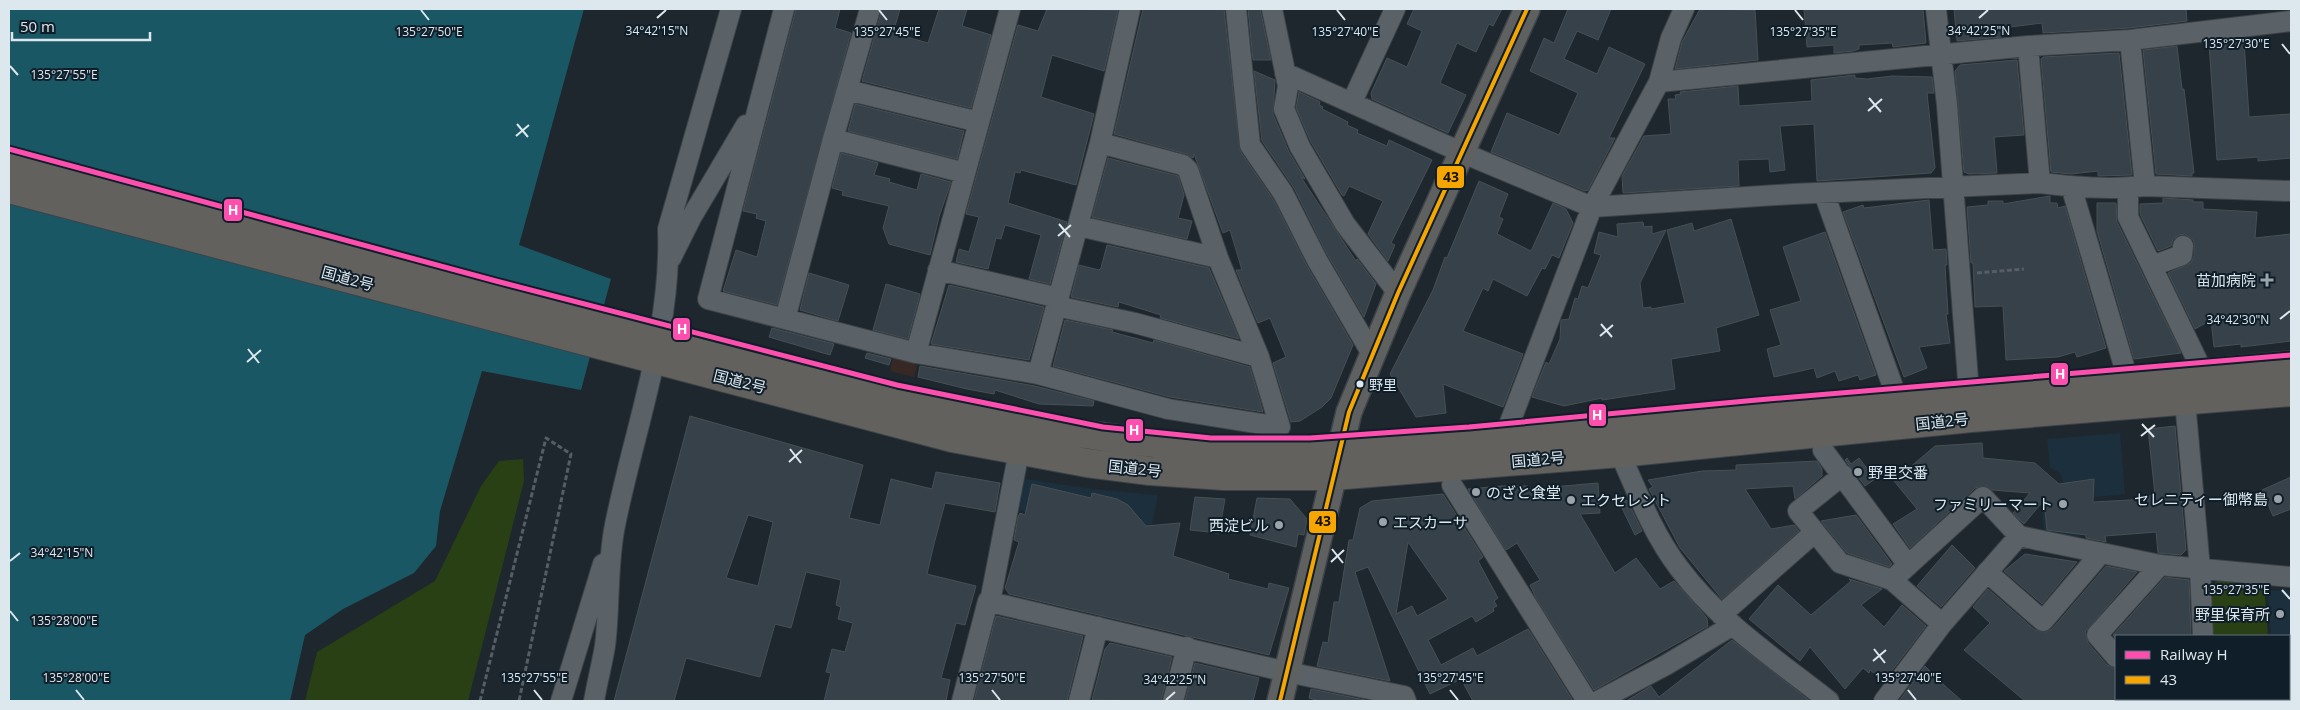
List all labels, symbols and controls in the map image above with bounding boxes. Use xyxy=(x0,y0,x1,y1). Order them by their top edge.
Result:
scale bar xyxy=(12,10,150,42)
text: 50 m xyxy=(20,16,55,36)
text: 34°42'15"N xyxy=(626,22,688,39)
text: 34°42'25"N xyxy=(1948,22,2010,39)
text: 135°27'50"E xyxy=(395,23,463,40)
text: 135°27'45"E xyxy=(853,23,921,40)
text: 135°27'40"E xyxy=(1311,23,1379,40)
text: 135°27'35"E xyxy=(1769,23,1837,40)
text: 135°27'30"E xyxy=(2202,35,2270,52)
text: 135°27'55"E xyxy=(30,66,98,83)
line badge: 43 xyxy=(1436,165,1465,189)
text: 43 xyxy=(1443,167,1459,186)
line badge: H xyxy=(223,198,243,222)
text: H xyxy=(228,200,238,219)
street label: 国道2号 xyxy=(320,261,376,295)
place label: 苗加病院 xyxy=(2196,270,2256,290)
marker: 苗加病院 xyxy=(2260,273,2274,287)
text: 34°42'30"N xyxy=(2207,311,2269,328)
line badge: H xyxy=(672,317,691,341)
text: H xyxy=(677,319,687,338)
line badge: H xyxy=(2050,362,2069,386)
text: H xyxy=(2055,364,2065,383)
street label: 国道2号 xyxy=(712,365,768,397)
place label: 野里 xyxy=(1369,375,1397,394)
marker: 野里 xyxy=(1355,379,1365,389)
line badge: H xyxy=(1588,403,1607,427)
text: H xyxy=(1592,405,1602,424)
street label: 国道2号 xyxy=(1914,408,1970,434)
line badge: H xyxy=(1125,418,1144,442)
text: H xyxy=(1129,420,1139,439)
street label: 国道2号 xyxy=(1510,447,1566,471)
street label: 国道2号 xyxy=(1107,455,1163,481)
place label: 野里交番 xyxy=(1868,462,1928,482)
marker: 野里交番 xyxy=(1852,466,1864,478)
place label: のざと食堂 xyxy=(1486,482,1561,502)
marker: のざと食堂 xyxy=(1470,486,1482,498)
place label: セレニティー御幣島 xyxy=(2134,489,2268,509)
place label: エクセレント xyxy=(1581,490,1671,510)
marker: セレニティー御幣島 xyxy=(2272,493,2284,505)
marker: エクセレント xyxy=(1565,494,1577,506)
place label: ファミリーマート xyxy=(1933,494,2053,514)
marker: ファミリーマート xyxy=(2057,498,2069,510)
line badge: 43 xyxy=(1308,510,1337,534)
text: 43 xyxy=(1315,511,1331,530)
place label: エスカーサ xyxy=(1393,512,1468,532)
place label: 西淀ビル xyxy=(1209,515,1269,535)
marker: エスカーサ xyxy=(1377,516,1389,528)
marker: 西淀ビル xyxy=(1273,519,1285,531)
text: 34°42'15"N xyxy=(31,544,93,561)
text: 135°27'35"E xyxy=(2202,581,2270,598)
place label: 野里保育所 xyxy=(2195,604,2270,624)
marker: 野里保育所 xyxy=(2274,608,2286,620)
text: 135°28'00"E xyxy=(30,612,98,629)
legend xyxy=(2115,635,2290,700)
text: Railway H xyxy=(2160,644,2228,664)
text: 135°28'00"E xyxy=(42,669,110,686)
text: 135°27'55"E xyxy=(500,669,568,686)
text: 135°27'50"E xyxy=(958,669,1026,686)
text: 135°27'45"E xyxy=(1416,669,1484,686)
text: 135°27'40"E xyxy=(1874,669,1942,686)
text: 43 xyxy=(2160,669,2177,689)
text: 34°42'25"N xyxy=(1144,671,1206,688)

